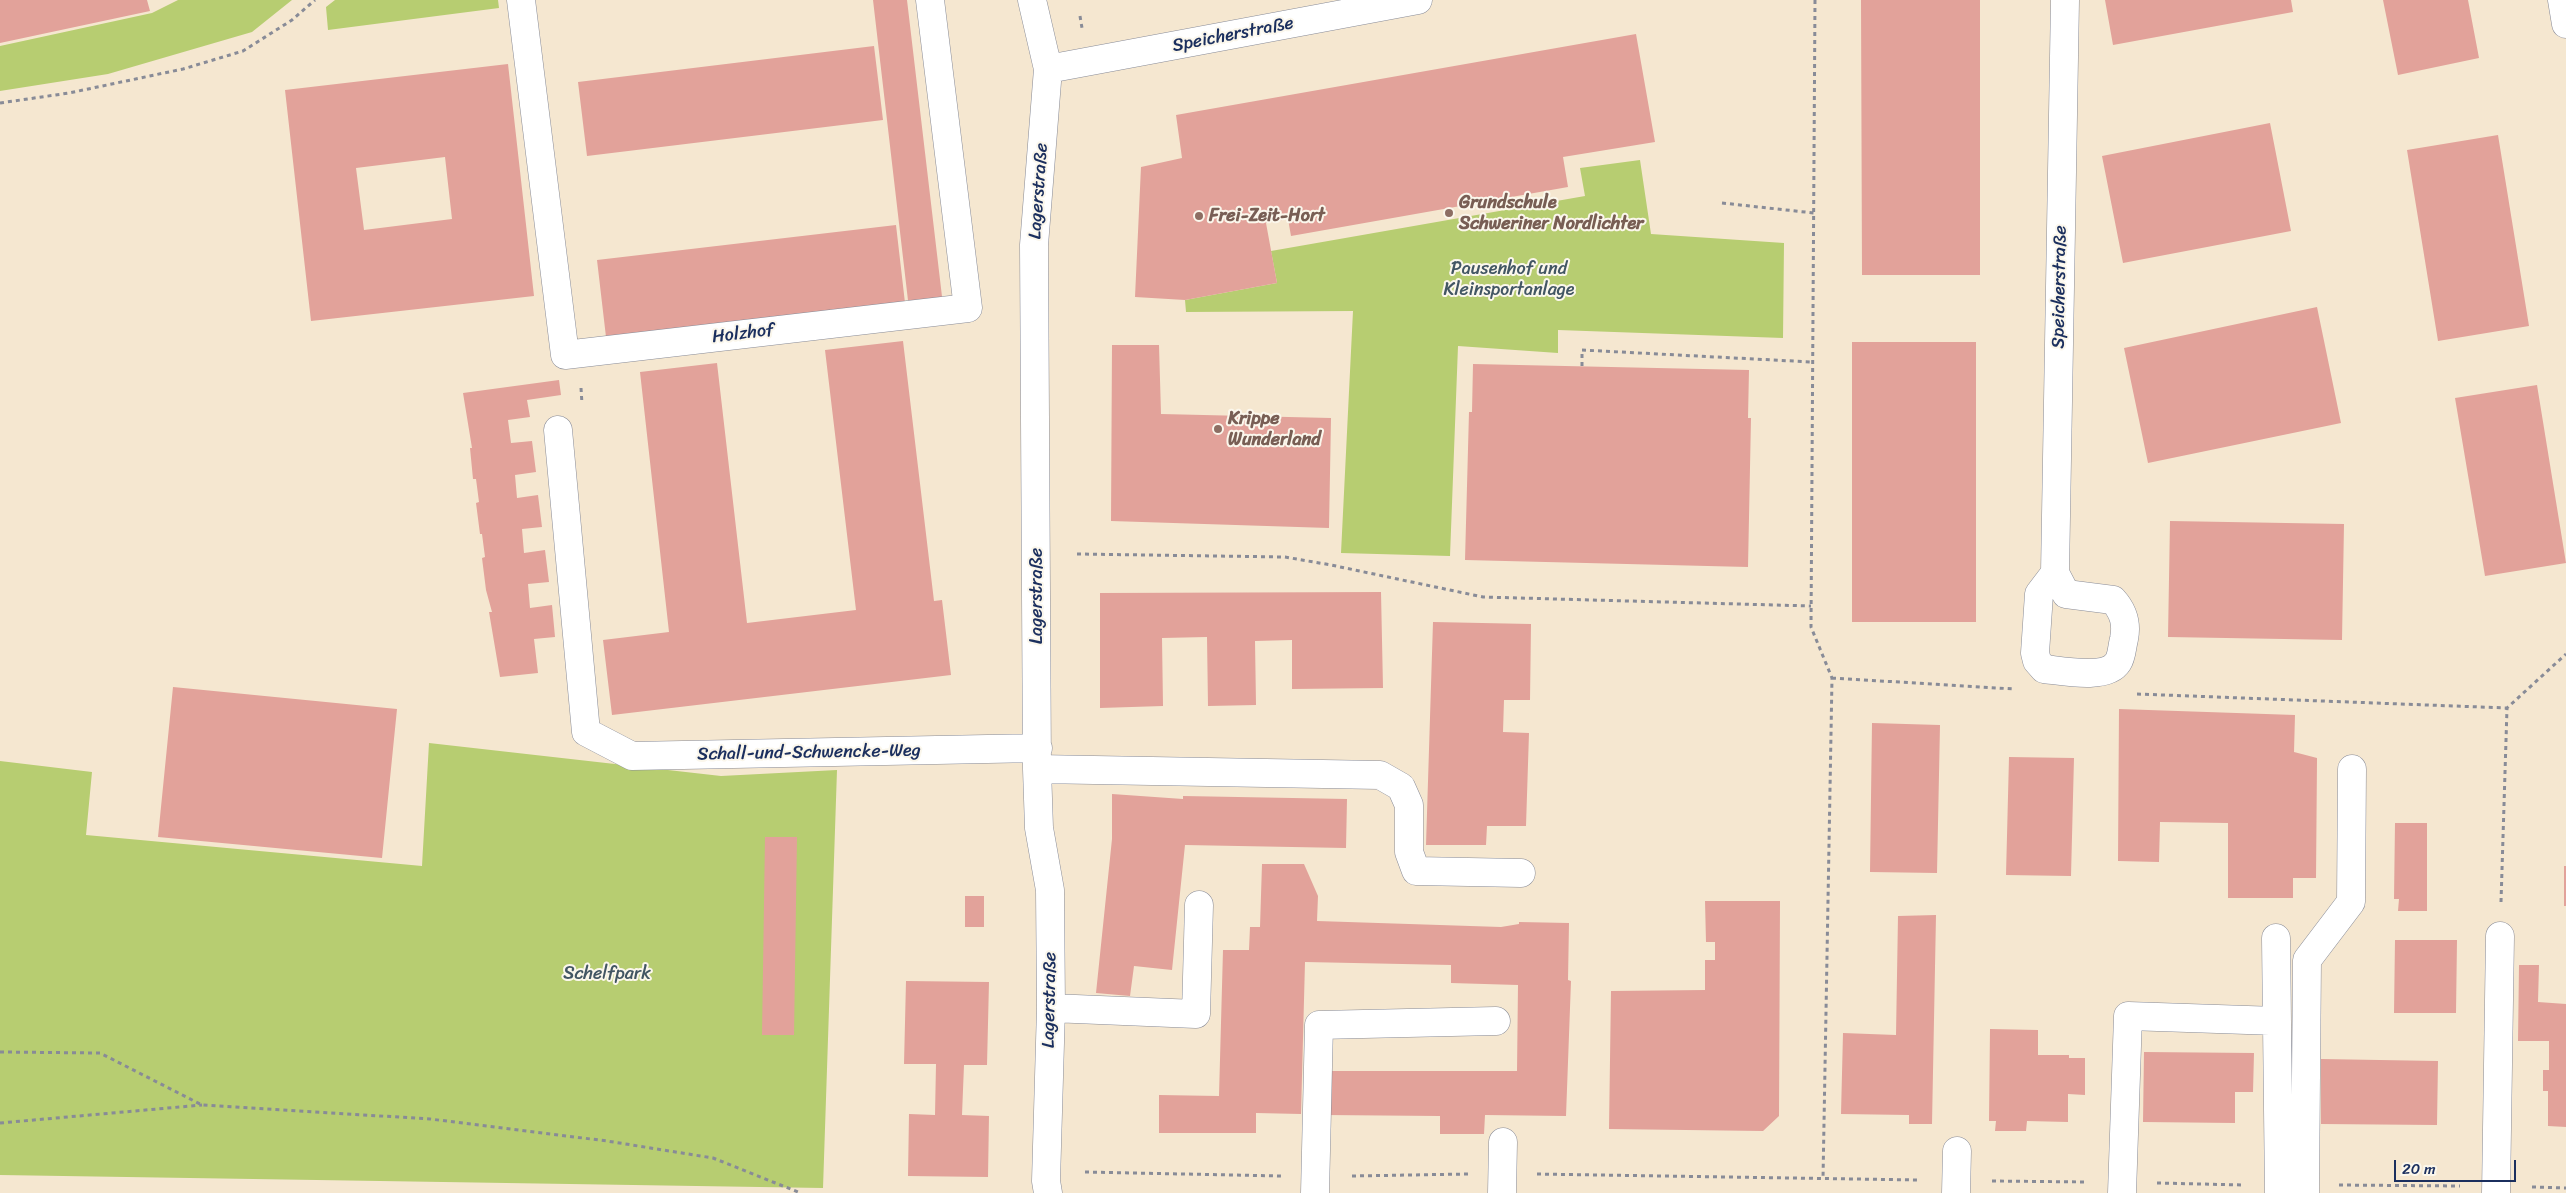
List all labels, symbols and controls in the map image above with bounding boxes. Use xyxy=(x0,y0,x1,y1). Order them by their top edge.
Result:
street label: Speicherstraße xyxy=(1171,13,1295,57)
street label: Lagerstraße xyxy=(1025,142,1053,240)
place label: Grundschule Schweriner Nordlichter xyxy=(1459,192,1643,234)
place label: Frei-Zeit-Hort xyxy=(1209,205,1325,227)
marker: Grundschule Schweriner Nordlichter xyxy=(1443,207,1455,219)
marker: Frei-Zeit-Hort xyxy=(1193,210,1205,222)
street label: Speicherstraße xyxy=(2048,225,2072,349)
park label: Pausenhof und Kleinsportanlage xyxy=(1443,258,1575,300)
street label: Holzhof xyxy=(711,319,775,349)
place label: Krippe Wunderland xyxy=(1228,408,1321,450)
marker: Krippe Wunderland xyxy=(1212,423,1224,435)
street label: Lagerstraße xyxy=(1026,548,1048,644)
street label: Schall-und-Schwencke-Weg xyxy=(697,740,921,766)
street label: Lagerstraße xyxy=(1038,952,1062,1048)
park label: Schelfpark xyxy=(563,963,651,985)
scale bar xyxy=(2396,1150,2518,1182)
text: 20 m xyxy=(2402,1156,2436,1182)

